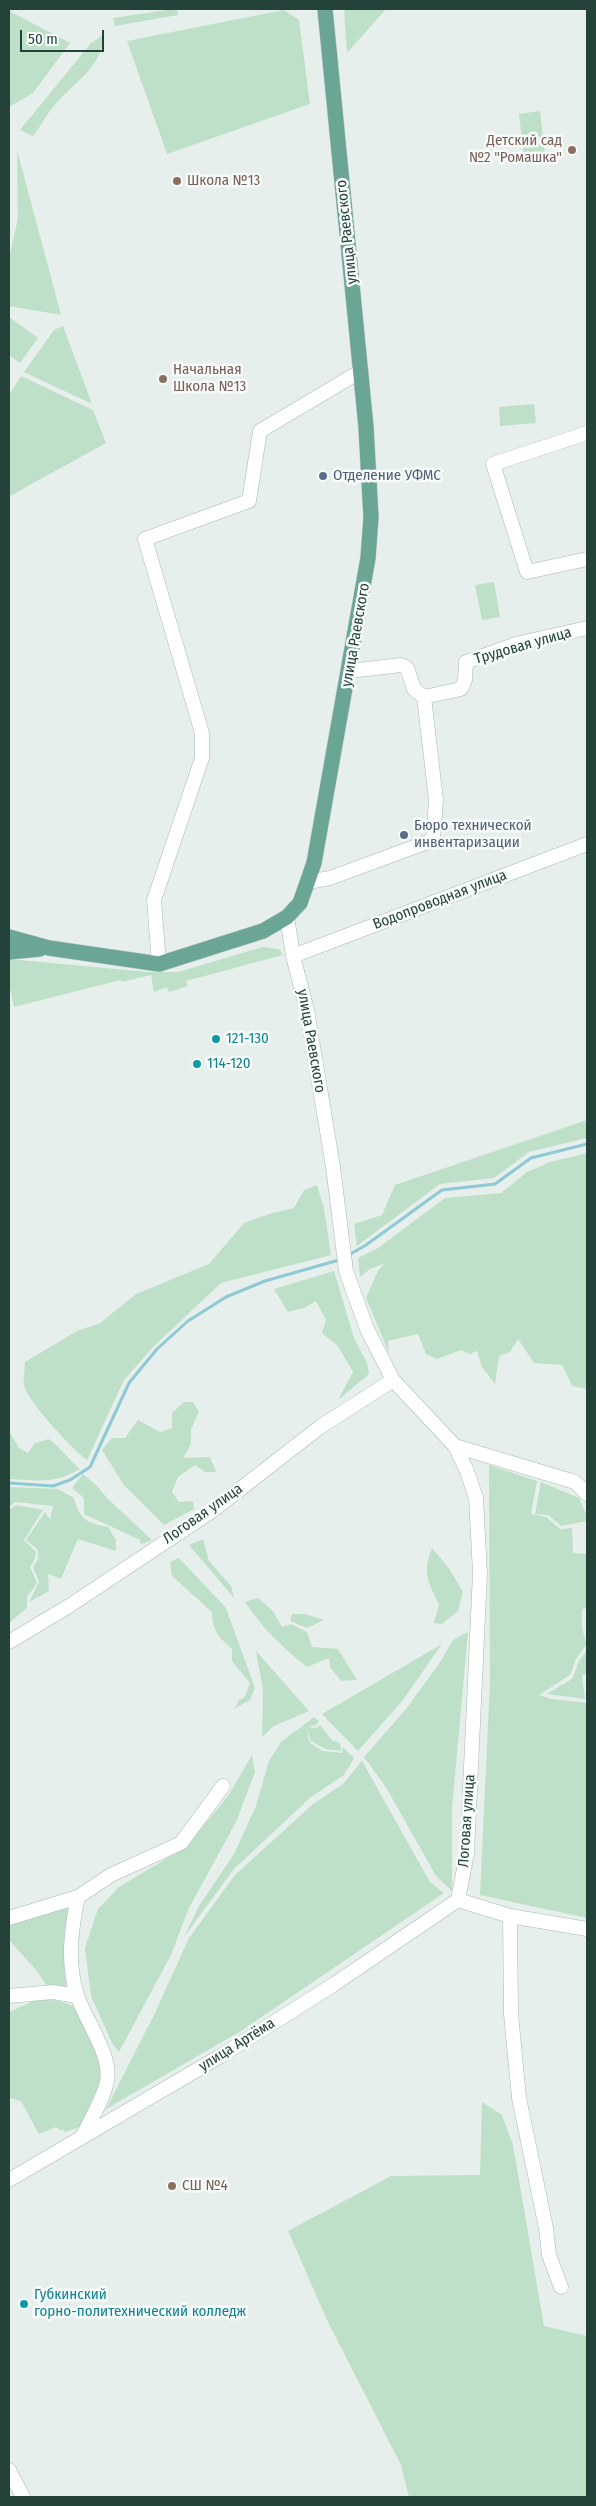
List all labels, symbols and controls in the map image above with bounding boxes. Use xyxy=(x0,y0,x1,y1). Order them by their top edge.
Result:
scale bar xyxy=(22,20,106,52)
text: 50 m xyxy=(28,30,58,48)
place label: Детский сад №2 "Ромашка" xyxy=(469,132,562,167)
marker: Детский сад №2 "Ромашка" xyxy=(566,144,578,156)
place label: Школа №13 xyxy=(187,172,260,190)
marker: Школа №13 xyxy=(171,175,183,187)
street label: улица Раевского xyxy=(333,179,361,285)
place label: Начальная Школа №13 xyxy=(173,361,246,396)
marker: Начальная Школа №13 xyxy=(157,373,169,385)
place label: Отделение УФМС xyxy=(333,467,441,485)
marker: Отделение УФМС xyxy=(317,470,329,482)
street label: улица Раевского xyxy=(338,582,374,688)
street label: Трудовая улица xyxy=(472,624,574,668)
place label: Бюро технической инвентаризации xyxy=(414,817,532,852)
marker: Бюро технической инвентаризации xyxy=(398,829,410,841)
street label: Водопроводная улица xyxy=(371,866,509,934)
street label: улица Раевского xyxy=(293,988,329,1094)
place label: 121-130 xyxy=(226,1030,269,1048)
marker: 121-130 xyxy=(210,1033,222,1045)
place label: 114-120 xyxy=(207,1055,251,1073)
marker: 114-120 xyxy=(191,1058,203,1070)
street label: Логовая улица xyxy=(160,1480,246,1548)
street label: Логовая улица xyxy=(455,1774,479,1868)
street label: улица Артёма xyxy=(196,2015,278,2075)
place label: СШ №4 xyxy=(182,2177,228,2195)
marker: СШ №4 xyxy=(166,2180,178,2192)
place label: Губкинский горно-политехнический колледж xyxy=(34,2286,246,2321)
marker: Губкинский горно-политехнический колледж xyxy=(18,2298,30,2310)

